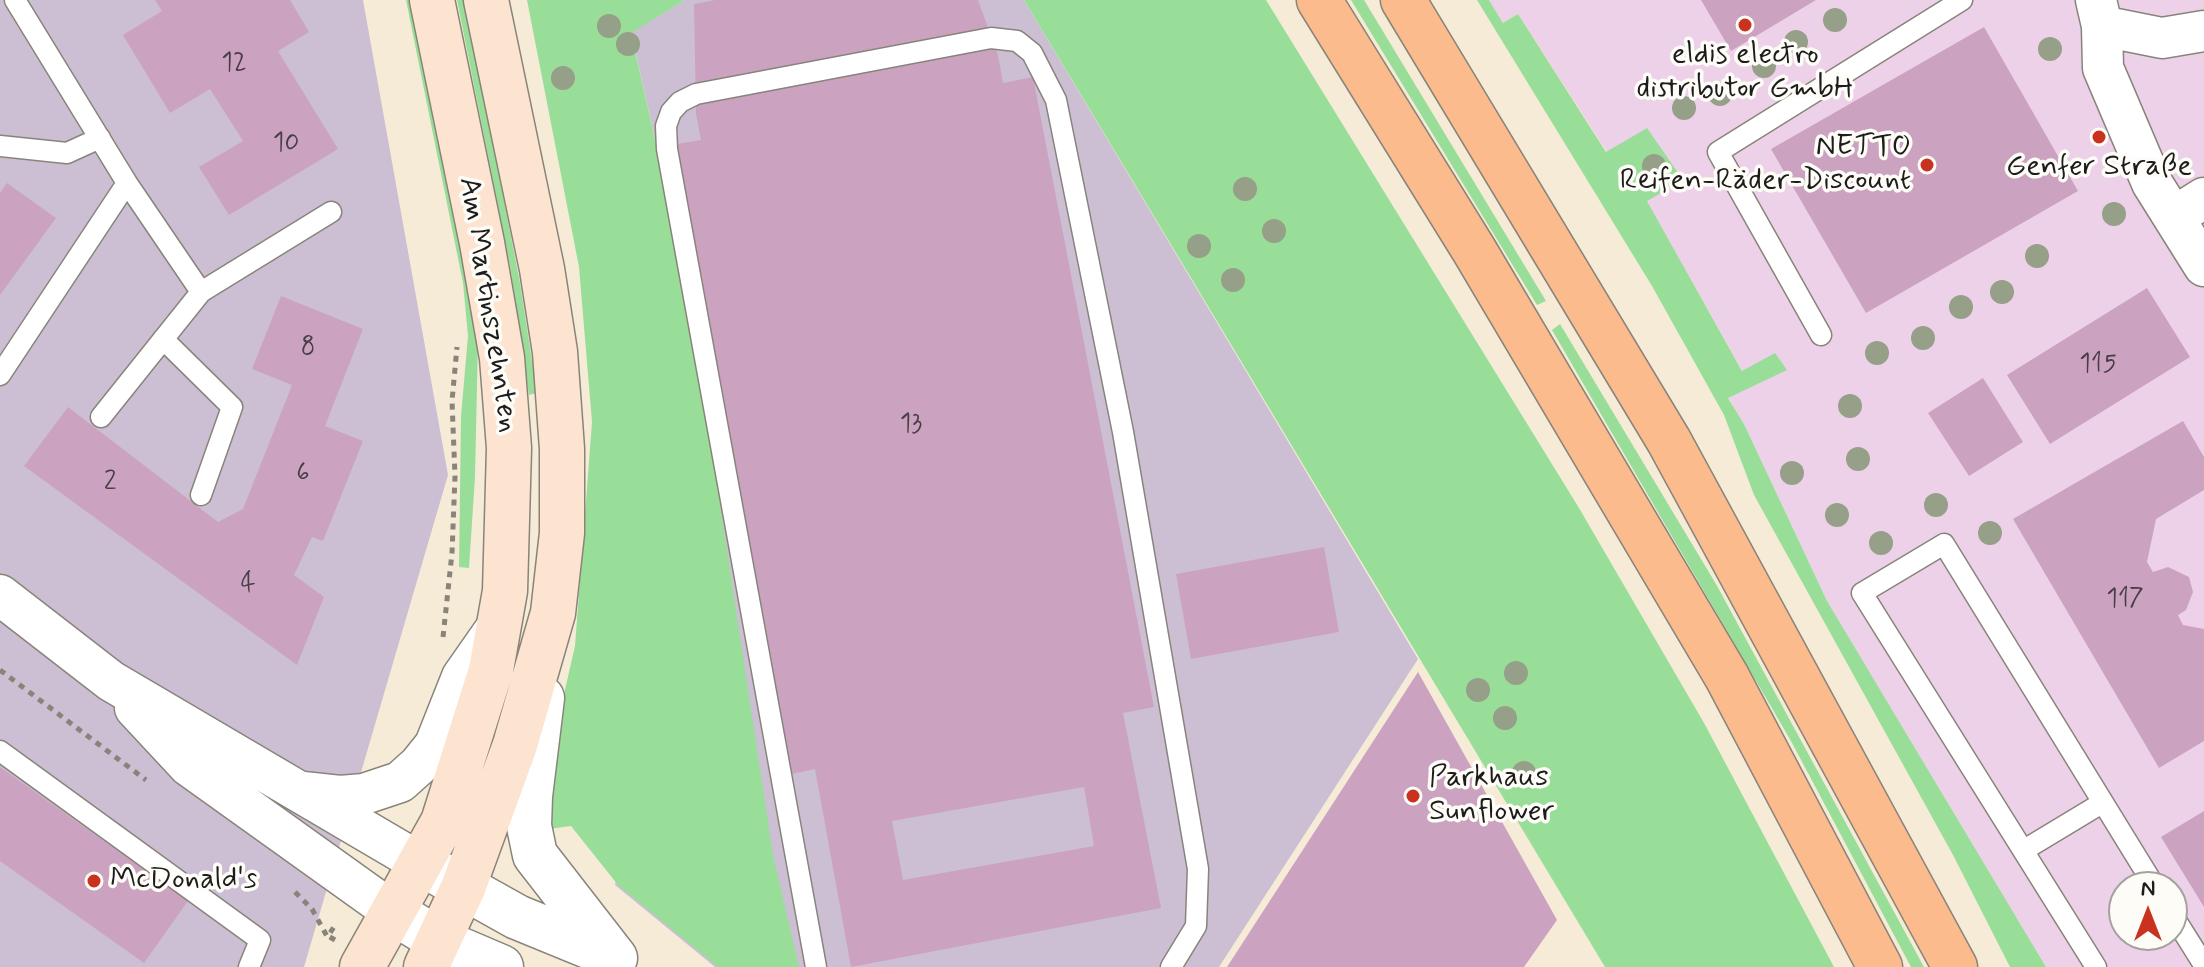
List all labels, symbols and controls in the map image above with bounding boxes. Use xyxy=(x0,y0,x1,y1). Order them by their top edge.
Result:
marker: eldis electro distributor GmbH xyxy=(1736,16,1754,34)
place label: eldis electro distributor GmbH xyxy=(1637,38,1853,108)
house number: 12 xyxy=(221,49,247,81)
marker: Genfer Straße xyxy=(2090,128,2108,146)
house number: 10 xyxy=(273,129,299,161)
place label: NETTO Reifen-Räder-Discount xyxy=(1620,130,1911,200)
place label: Genfer Straße xyxy=(2006,150,2192,186)
marker: NETTO Reifen-Räder-Discount xyxy=(1918,156,1936,174)
street label: Am Martinszehnten xyxy=(449,175,525,435)
house number: 8 xyxy=(301,333,315,365)
house number: 115 xyxy=(2079,350,2117,382)
house number: 13 xyxy=(900,410,922,442)
house number: 6 xyxy=(296,459,310,491)
house number: 2 xyxy=(104,468,116,500)
house number: 4 xyxy=(240,570,256,602)
house number: 117 xyxy=(2106,585,2144,617)
place label: Parkhaus Sunflower xyxy=(1429,761,1554,832)
marker: Parkhaus Sunflower xyxy=(1404,787,1422,805)
place label: McDonald's xyxy=(110,863,257,899)
north arrow xyxy=(2108,871,2188,951)
marker: McDonald's xyxy=(85,872,103,890)
text: N xyxy=(2141,875,2155,903)

